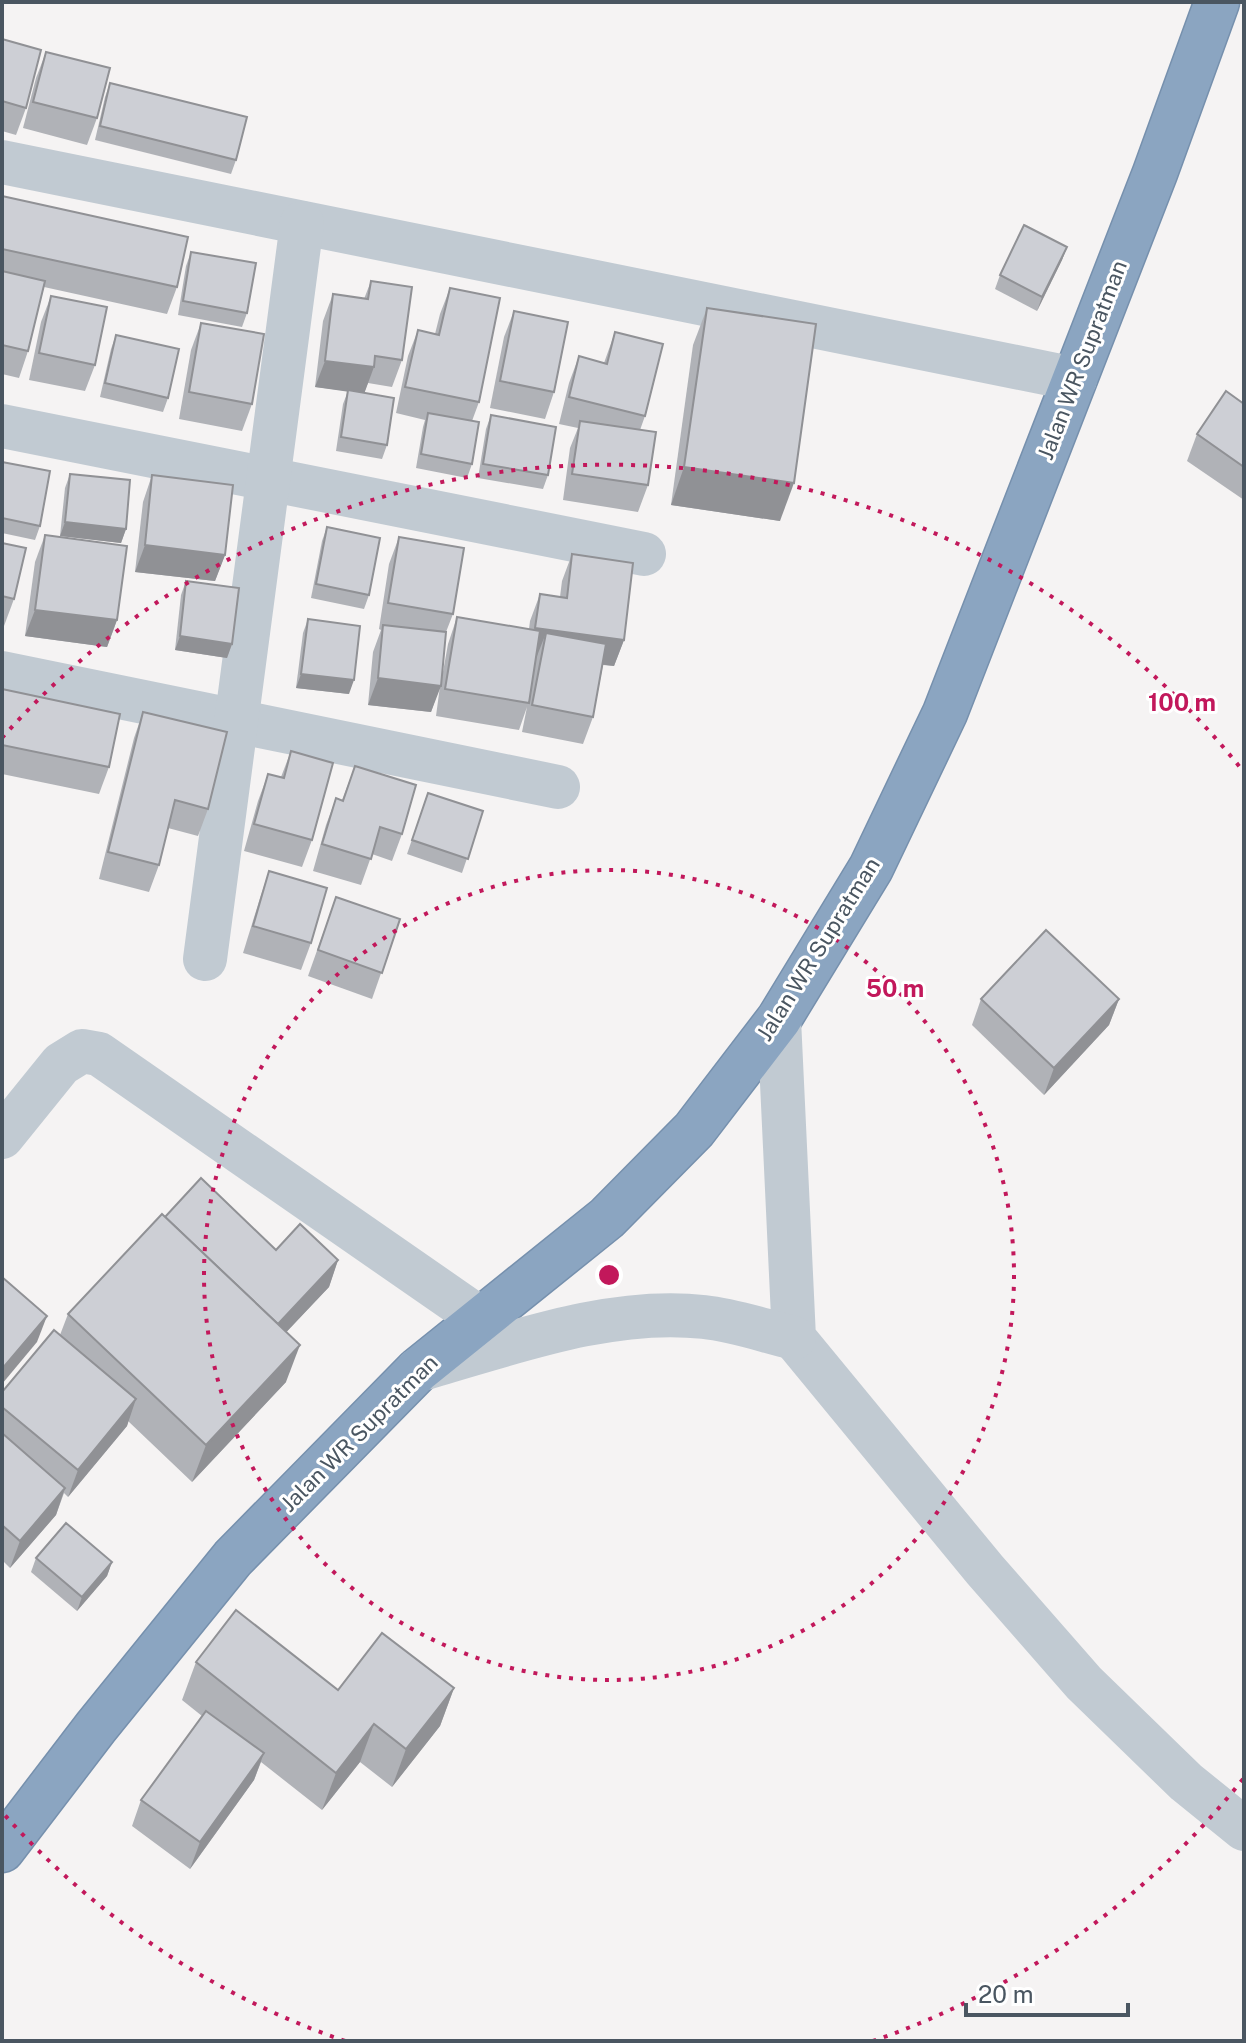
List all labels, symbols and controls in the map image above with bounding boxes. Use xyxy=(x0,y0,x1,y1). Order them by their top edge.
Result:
street label: Jalan WR Supratman xyxy=(1032,257,1132,463)
text: 100 m xyxy=(1148,688,1216,716)
street label: Jalan WR Supratman xyxy=(751,853,885,1045)
text: 50 m xyxy=(866,974,924,1002)
centre of rings xyxy=(595,1261,623,1289)
street label: Jalan WR Supratman xyxy=(275,1349,443,1517)
scale bar xyxy=(966,1967,1128,2017)
text: 20 m xyxy=(978,1980,1034,2008)

